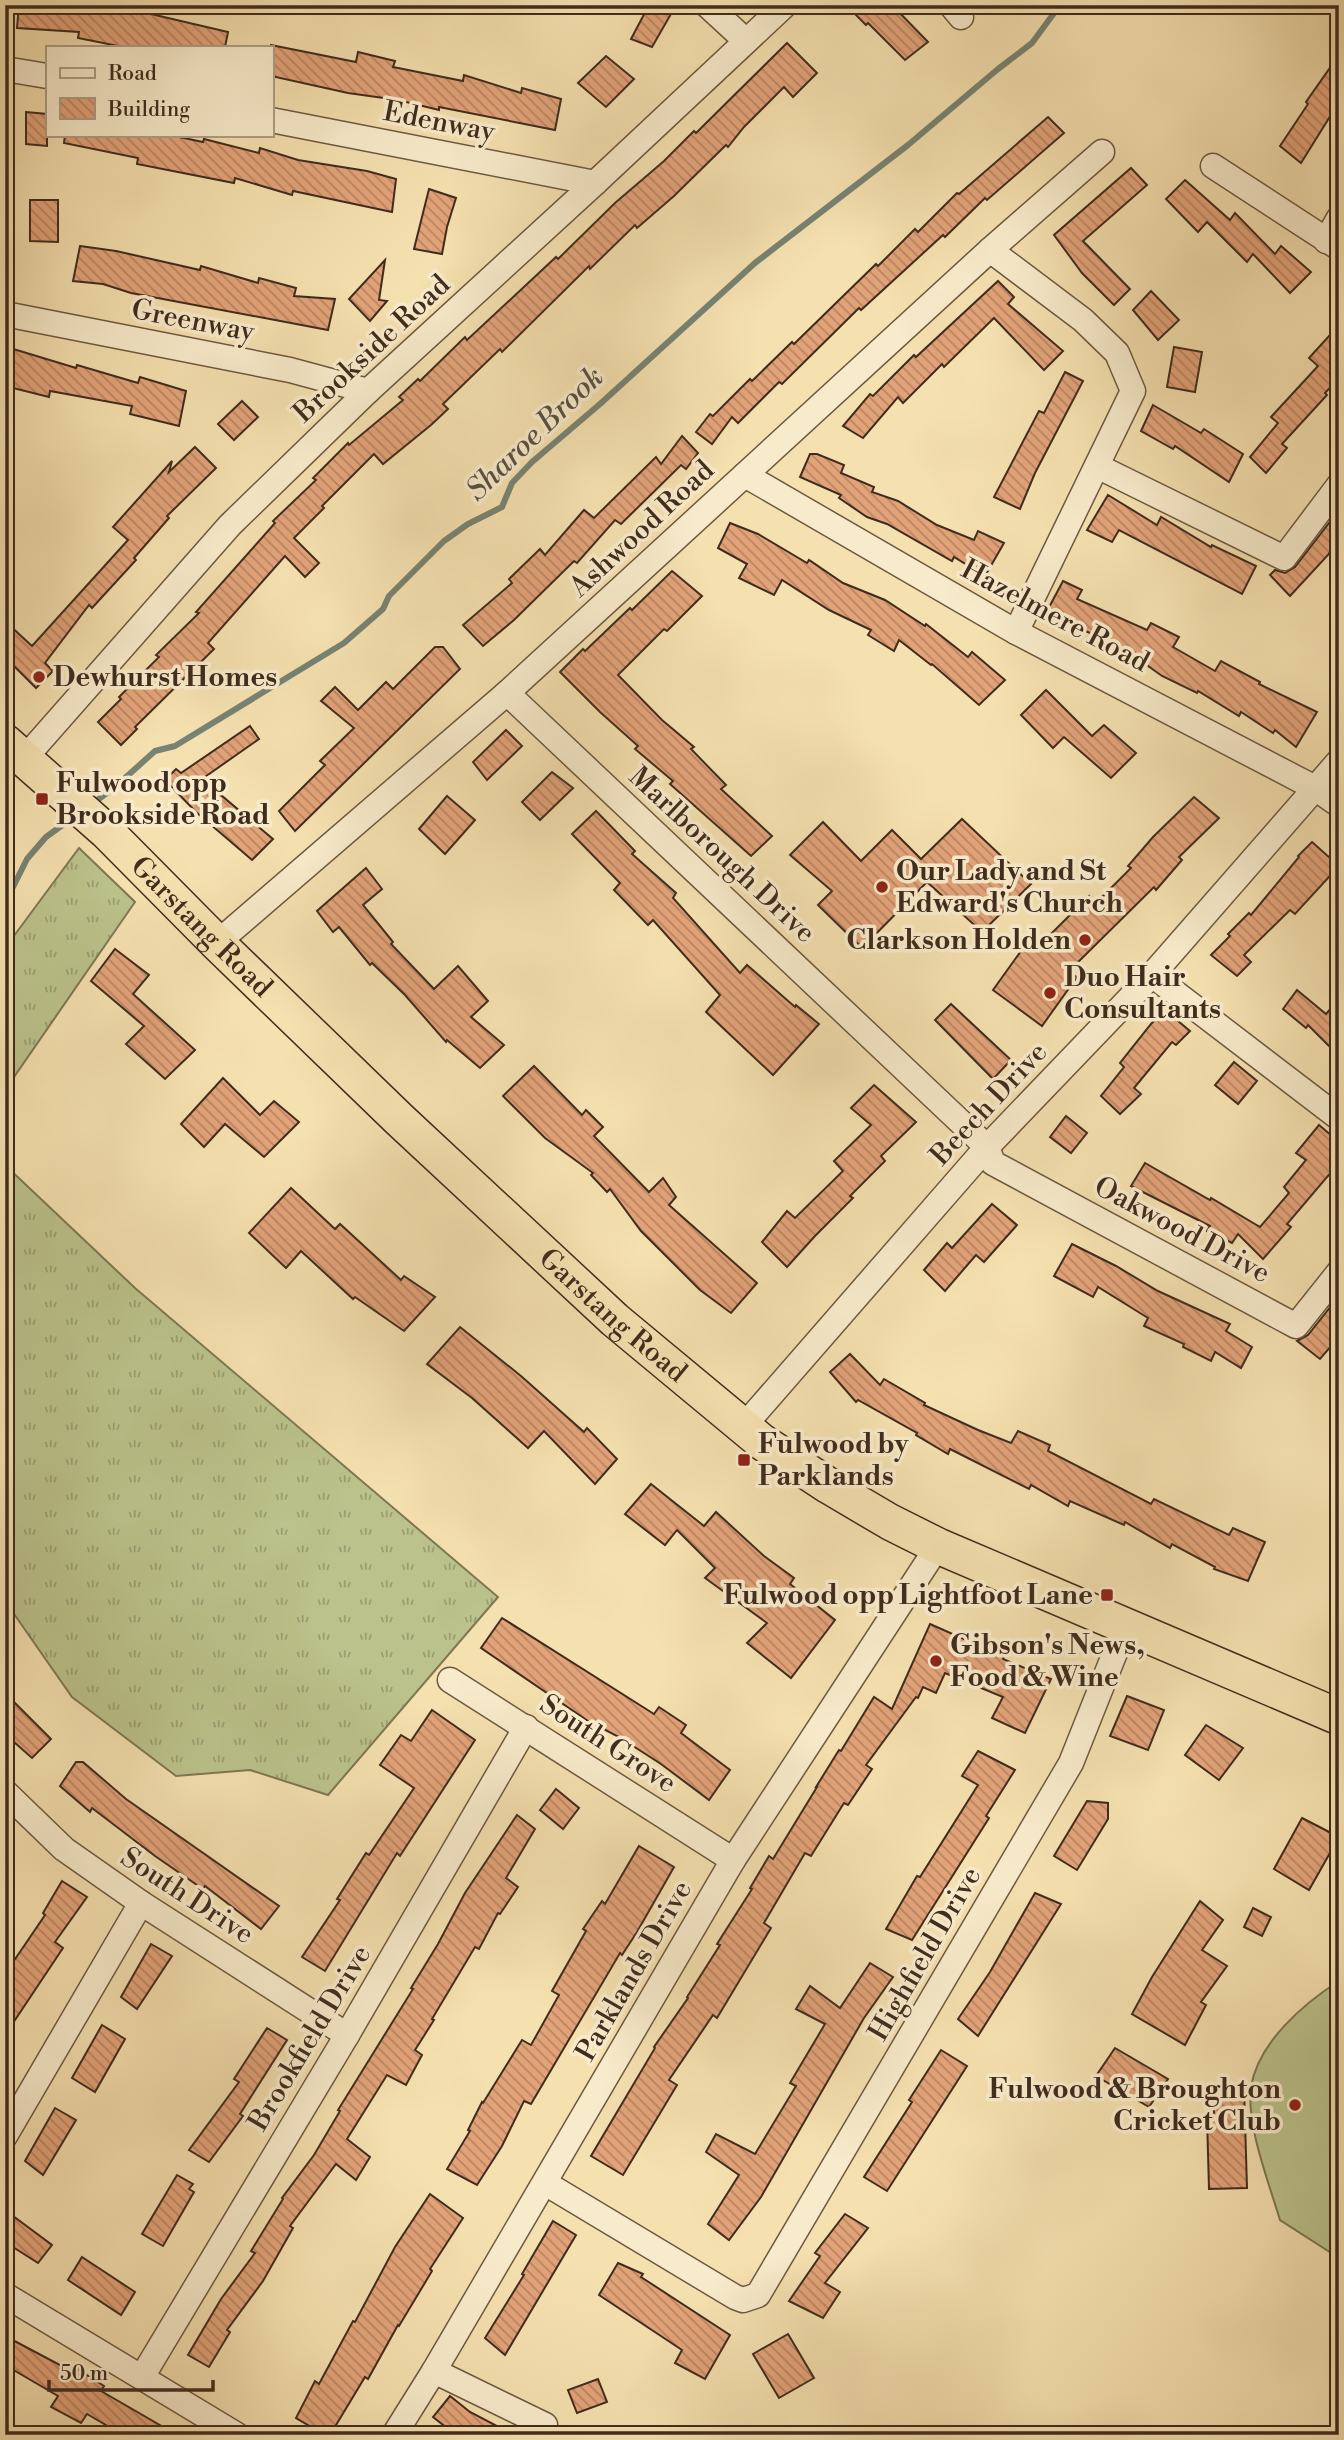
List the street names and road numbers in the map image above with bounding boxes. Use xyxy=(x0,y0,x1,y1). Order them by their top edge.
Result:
street label: Edenway xyxy=(380,94,498,150)
street label: Brookside Road xyxy=(286,268,457,431)
street label: Greenway xyxy=(129,292,258,350)
street label: Ashwood Road xyxy=(562,453,722,606)
street label: Hazelmere Road xyxy=(955,552,1155,680)
street label: Marlborough Drive xyxy=(621,760,823,950)
street label: Garstang Road xyxy=(123,849,280,1005)
street label: Beech Drive xyxy=(922,1035,1055,1174)
street label: Oakwood Drive xyxy=(1088,1169,1276,1291)
street label: Garstang Road xyxy=(532,1241,694,1390)
street label: South Grove xyxy=(533,1687,683,1801)
street label: South Drive xyxy=(114,1840,260,1952)
street label: Highfield Drive xyxy=(861,1861,989,2047)
street label: Parklands Drive xyxy=(568,1875,700,2067)
street label: Brookfield Drive xyxy=(240,1939,379,2138)

